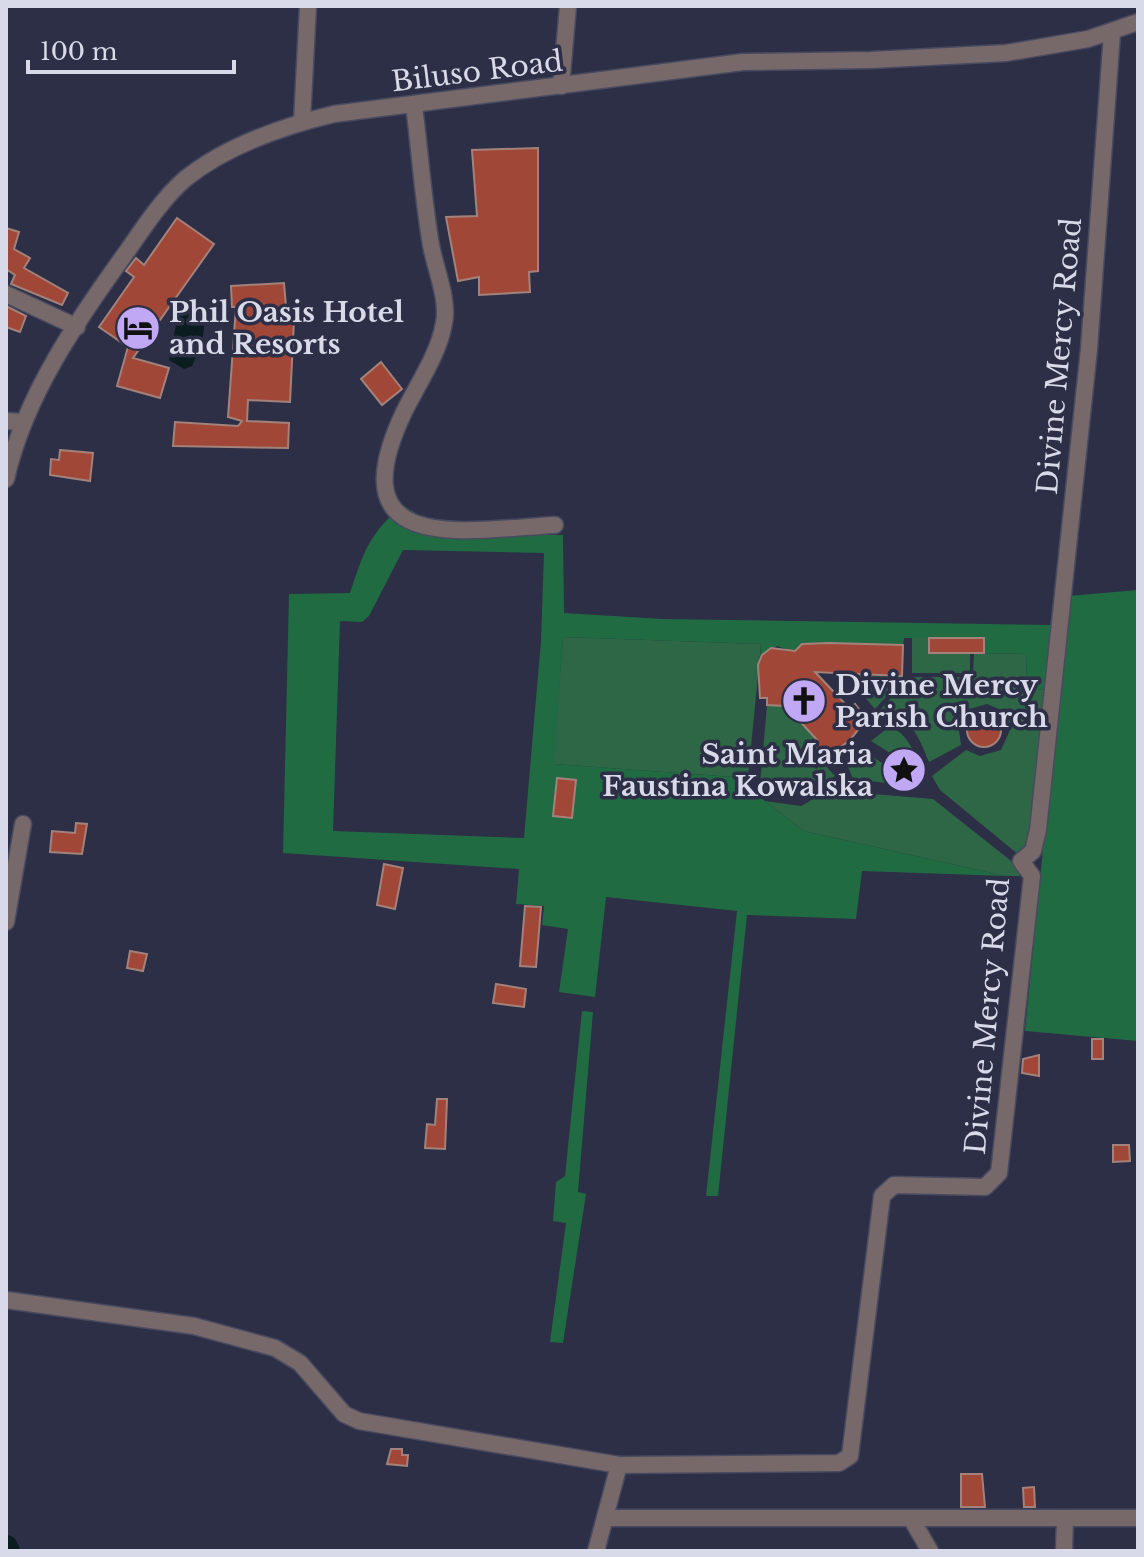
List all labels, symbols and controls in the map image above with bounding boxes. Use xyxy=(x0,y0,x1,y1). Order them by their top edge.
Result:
scale bar xyxy=(28,24,234,74)
text: 100 m xyxy=(40,37,118,66)
street label: Biluso Road xyxy=(389,44,565,99)
street label: Divine Mercy Road xyxy=(1030,216,1089,496)
place label: Phil Oasis Hotel and Resorts xyxy=(169,295,404,362)
hotel icon: Phil Oasis Hotel and Resorts xyxy=(114,304,162,352)
place label: Divine Mercy Parish Church xyxy=(835,668,1048,735)
church icon: Divine Mercy Parish Church xyxy=(780,677,828,725)
place label: Saint Maria Faustina Kowalska xyxy=(602,737,873,804)
place icon: Saint Maria Faustina Kowalska xyxy=(880,746,928,794)
street label: Divine Mercy Road xyxy=(958,876,1017,1156)

